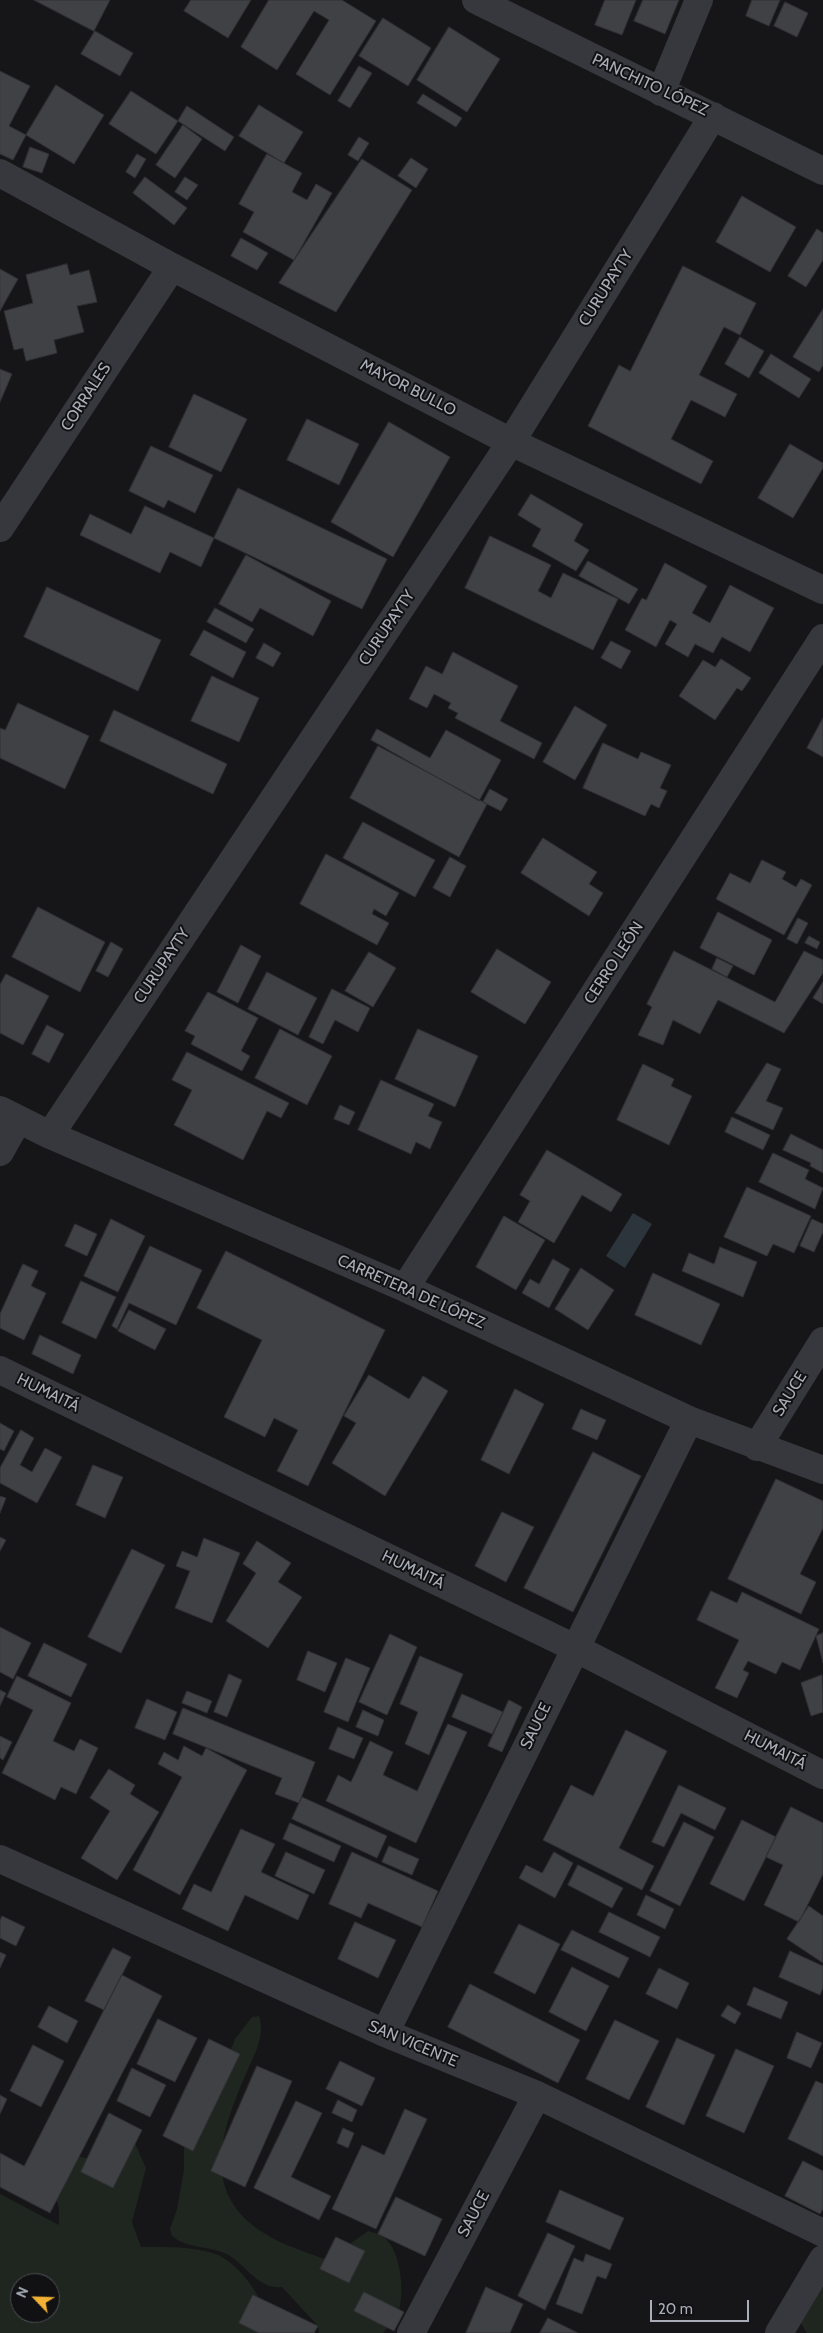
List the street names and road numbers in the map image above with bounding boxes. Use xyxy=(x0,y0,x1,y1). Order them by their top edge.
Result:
street label: PANCHITO LÓPEZ xyxy=(589,50,711,120)
street label: CURUPAYTY xyxy=(575,246,637,330)
street label: MAYOR BULLO xyxy=(357,356,459,420)
street label: CORRALES xyxy=(57,359,115,435)
street label: CURUPAYTY xyxy=(355,587,419,669)
street label: CERRO LEÓN xyxy=(580,918,648,1008)
street label: CURUPAYTY xyxy=(130,925,194,1007)
street label: CARRETERA DE LÓPEZ xyxy=(334,1251,488,1333)
street label: SAUCE xyxy=(769,1368,811,1420)
street label: HUMAITÁ xyxy=(14,1370,82,1416)
street label: HUMAITÁ xyxy=(379,1547,447,1593)
street label: SAUCE xyxy=(517,1700,555,1752)
street label: HUMAITÁ xyxy=(741,1726,809,1774)
street label: SAN VICENTE xyxy=(365,2017,461,2071)
street label: SAUCE xyxy=(454,2188,494,2240)

